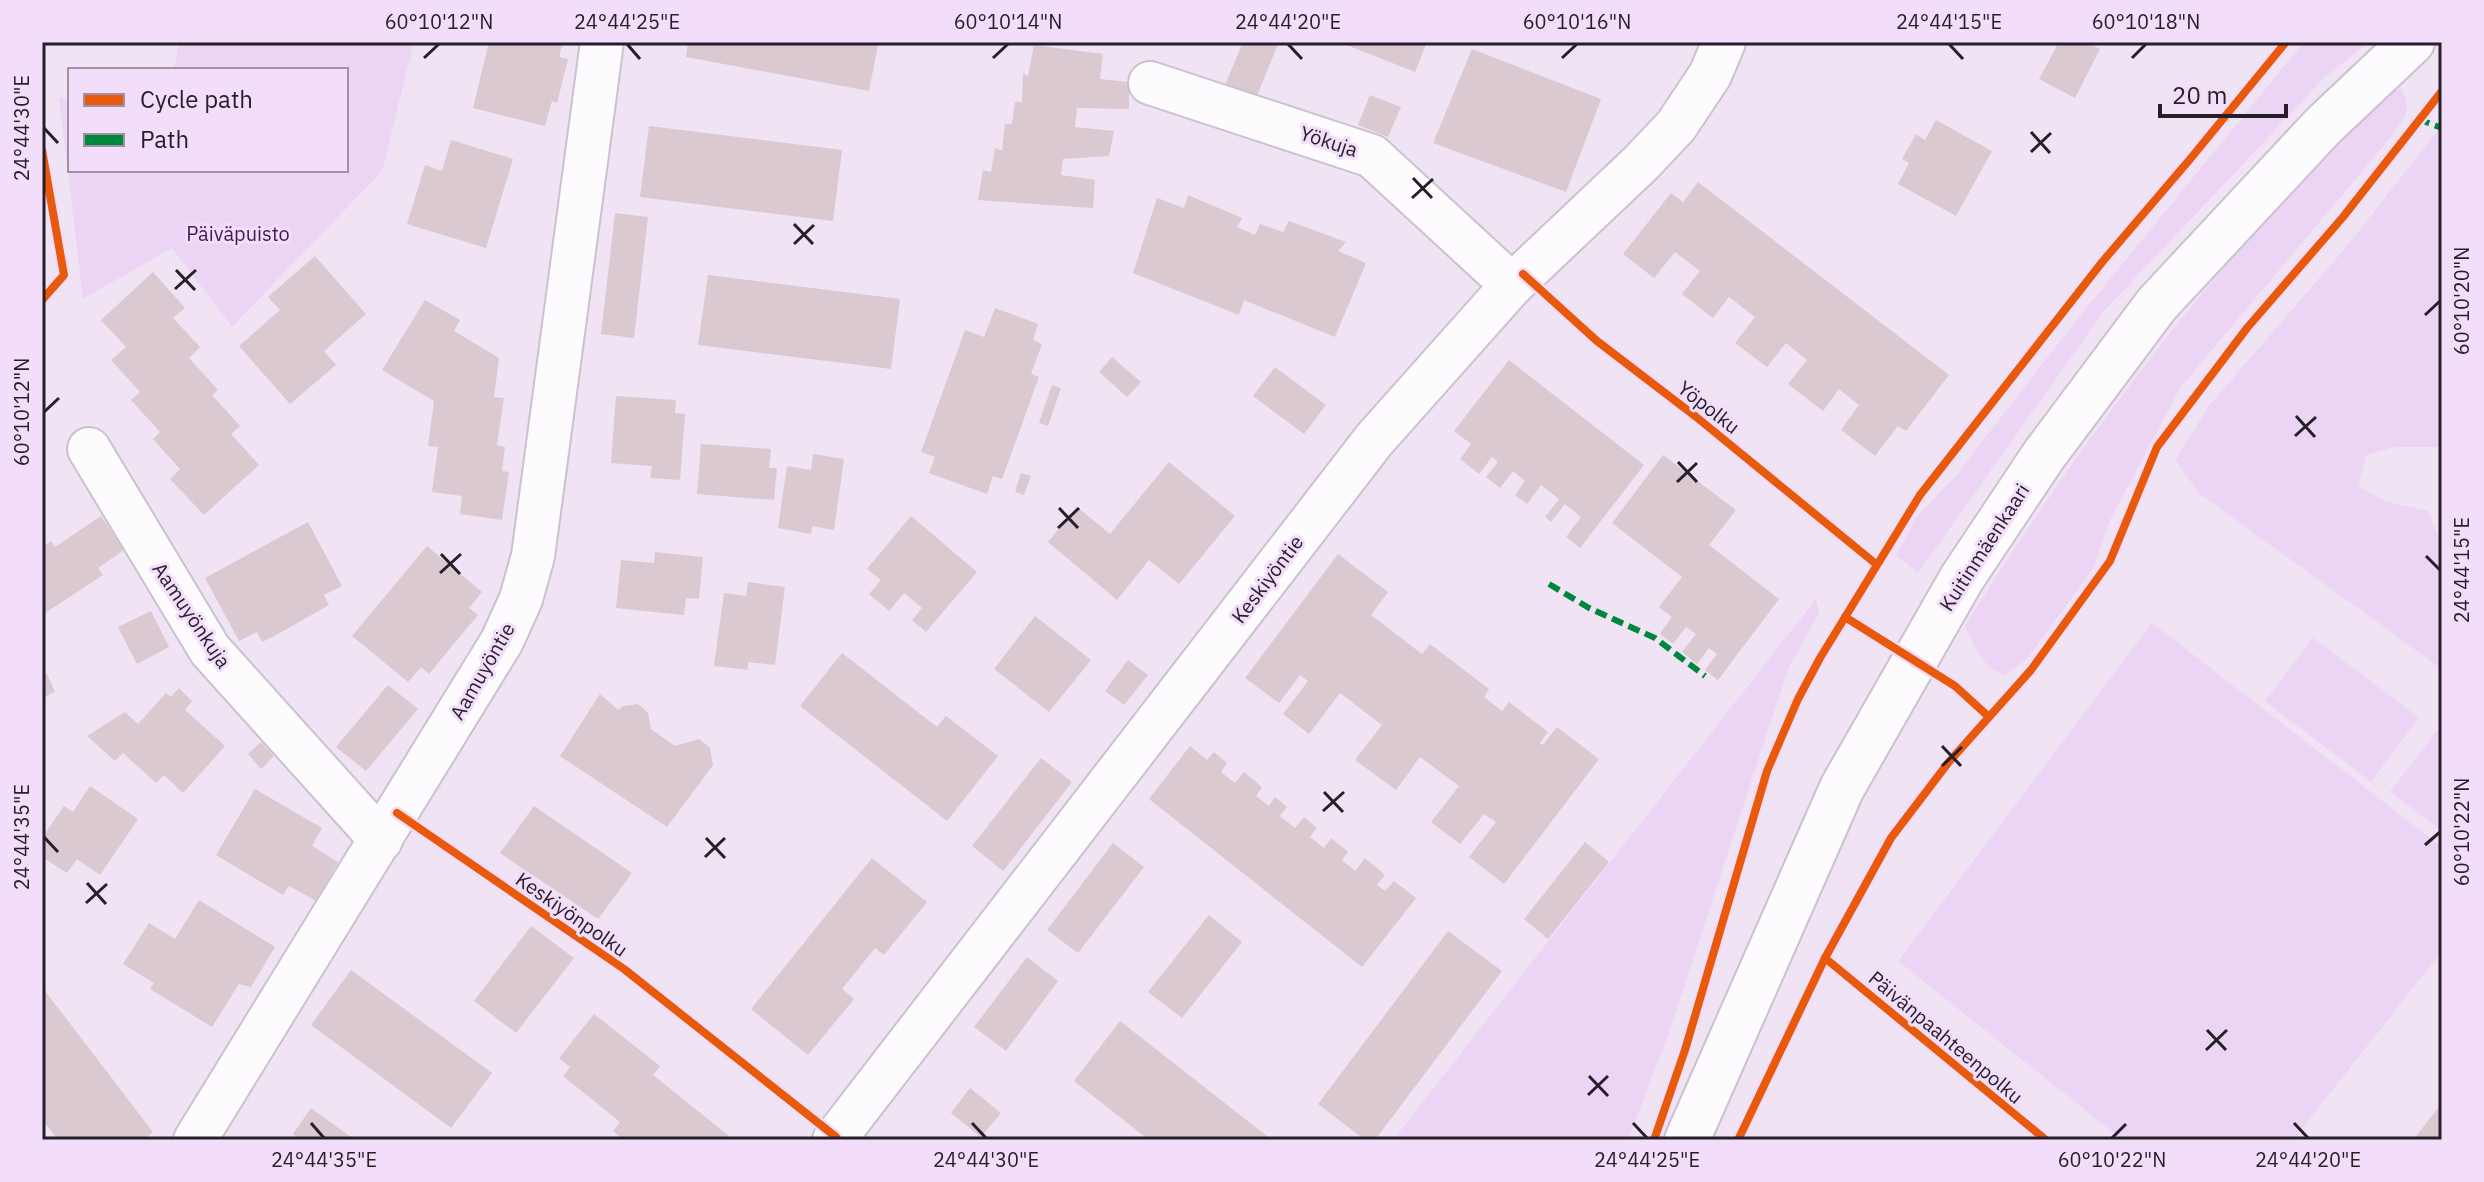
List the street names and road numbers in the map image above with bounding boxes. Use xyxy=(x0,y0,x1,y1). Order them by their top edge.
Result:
street label: Yökuja xyxy=(1297,119,1362,163)
street label: Yöpolku xyxy=(1672,374,1746,440)
street label: Kuitinmäenkaari xyxy=(1933,478,2035,616)
street label: Keskiyöntie xyxy=(1225,529,1309,629)
street label: Aamuyönkuja xyxy=(147,557,238,673)
street label: Aamuyöntie xyxy=(443,618,521,724)
street label: Keskiyönpolku xyxy=(511,865,633,963)
street label: Päivänpaahteenpolku xyxy=(1863,964,2029,1110)

